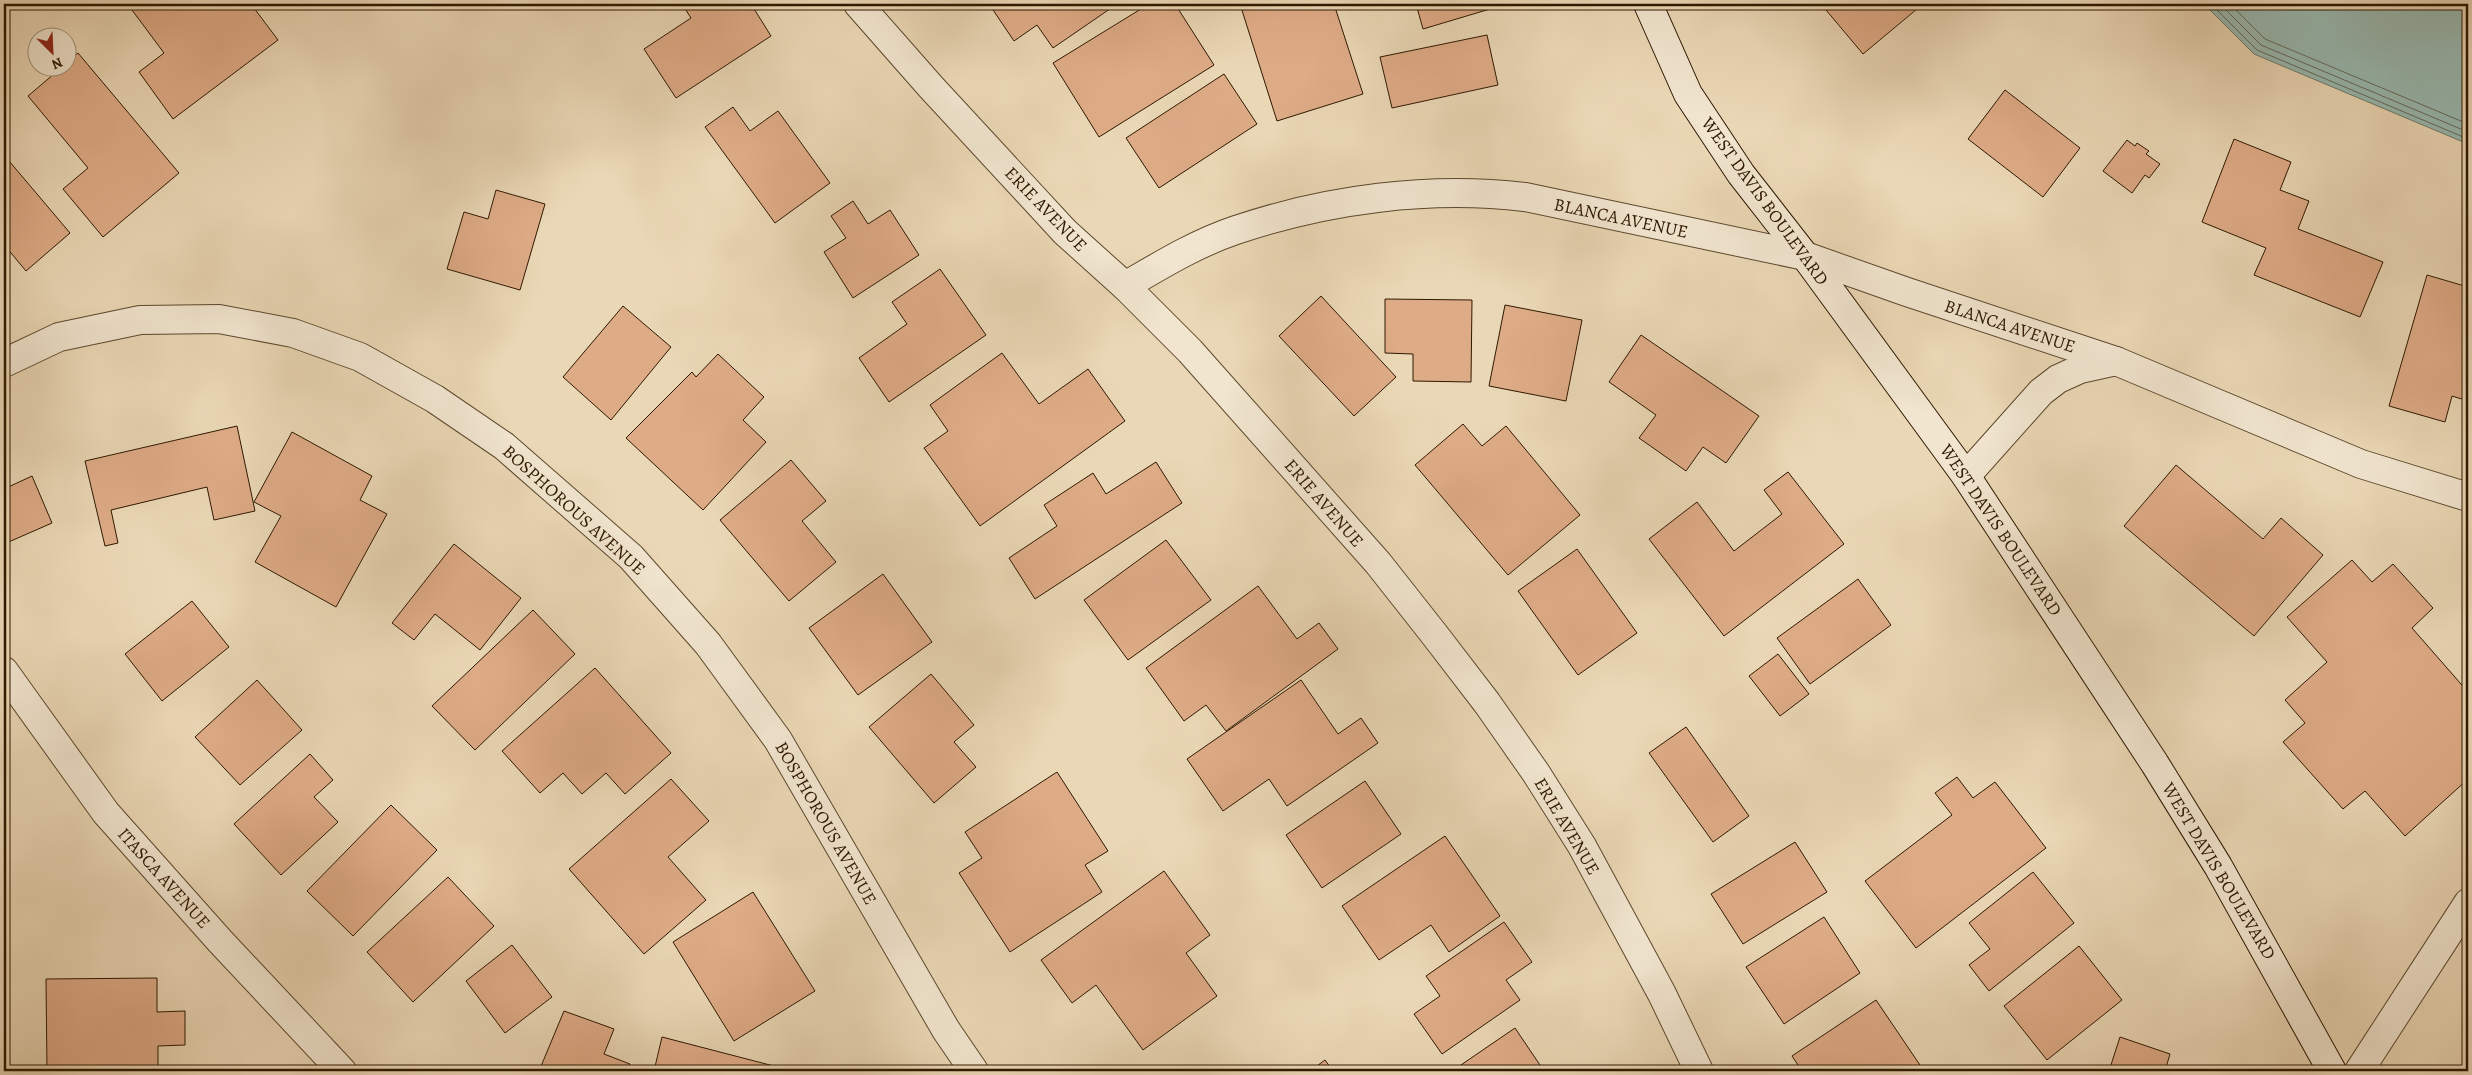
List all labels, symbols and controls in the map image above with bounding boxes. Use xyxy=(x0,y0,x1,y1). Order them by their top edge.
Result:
north arrow xyxy=(28,28,78,78)
text: N xyxy=(49,53,66,74)
street label: WEST DAVIS BOULEVARD xyxy=(1695,111,1834,290)
street label: ERIE AVENUE xyxy=(999,161,1093,257)
street label: BLANCA AVENUE xyxy=(1552,192,1690,244)
street label: BLANCA AVENUE xyxy=(1941,294,2079,358)
street label: BOSPHOROUS AVENUE xyxy=(497,439,651,581)
street label: WEST DAVIS BOULEVARD xyxy=(1934,439,2068,621)
street label: ERIE AVENUE xyxy=(1279,454,1369,552)
street label: BOSPHOROUS AVENUE xyxy=(769,737,883,909)
street label: ERIE AVENUE xyxy=(1528,773,1606,879)
street label: WEST DAVIS BOULEVARD xyxy=(2156,777,2281,964)
street label: ITASCA AVENUE xyxy=(112,822,216,934)

